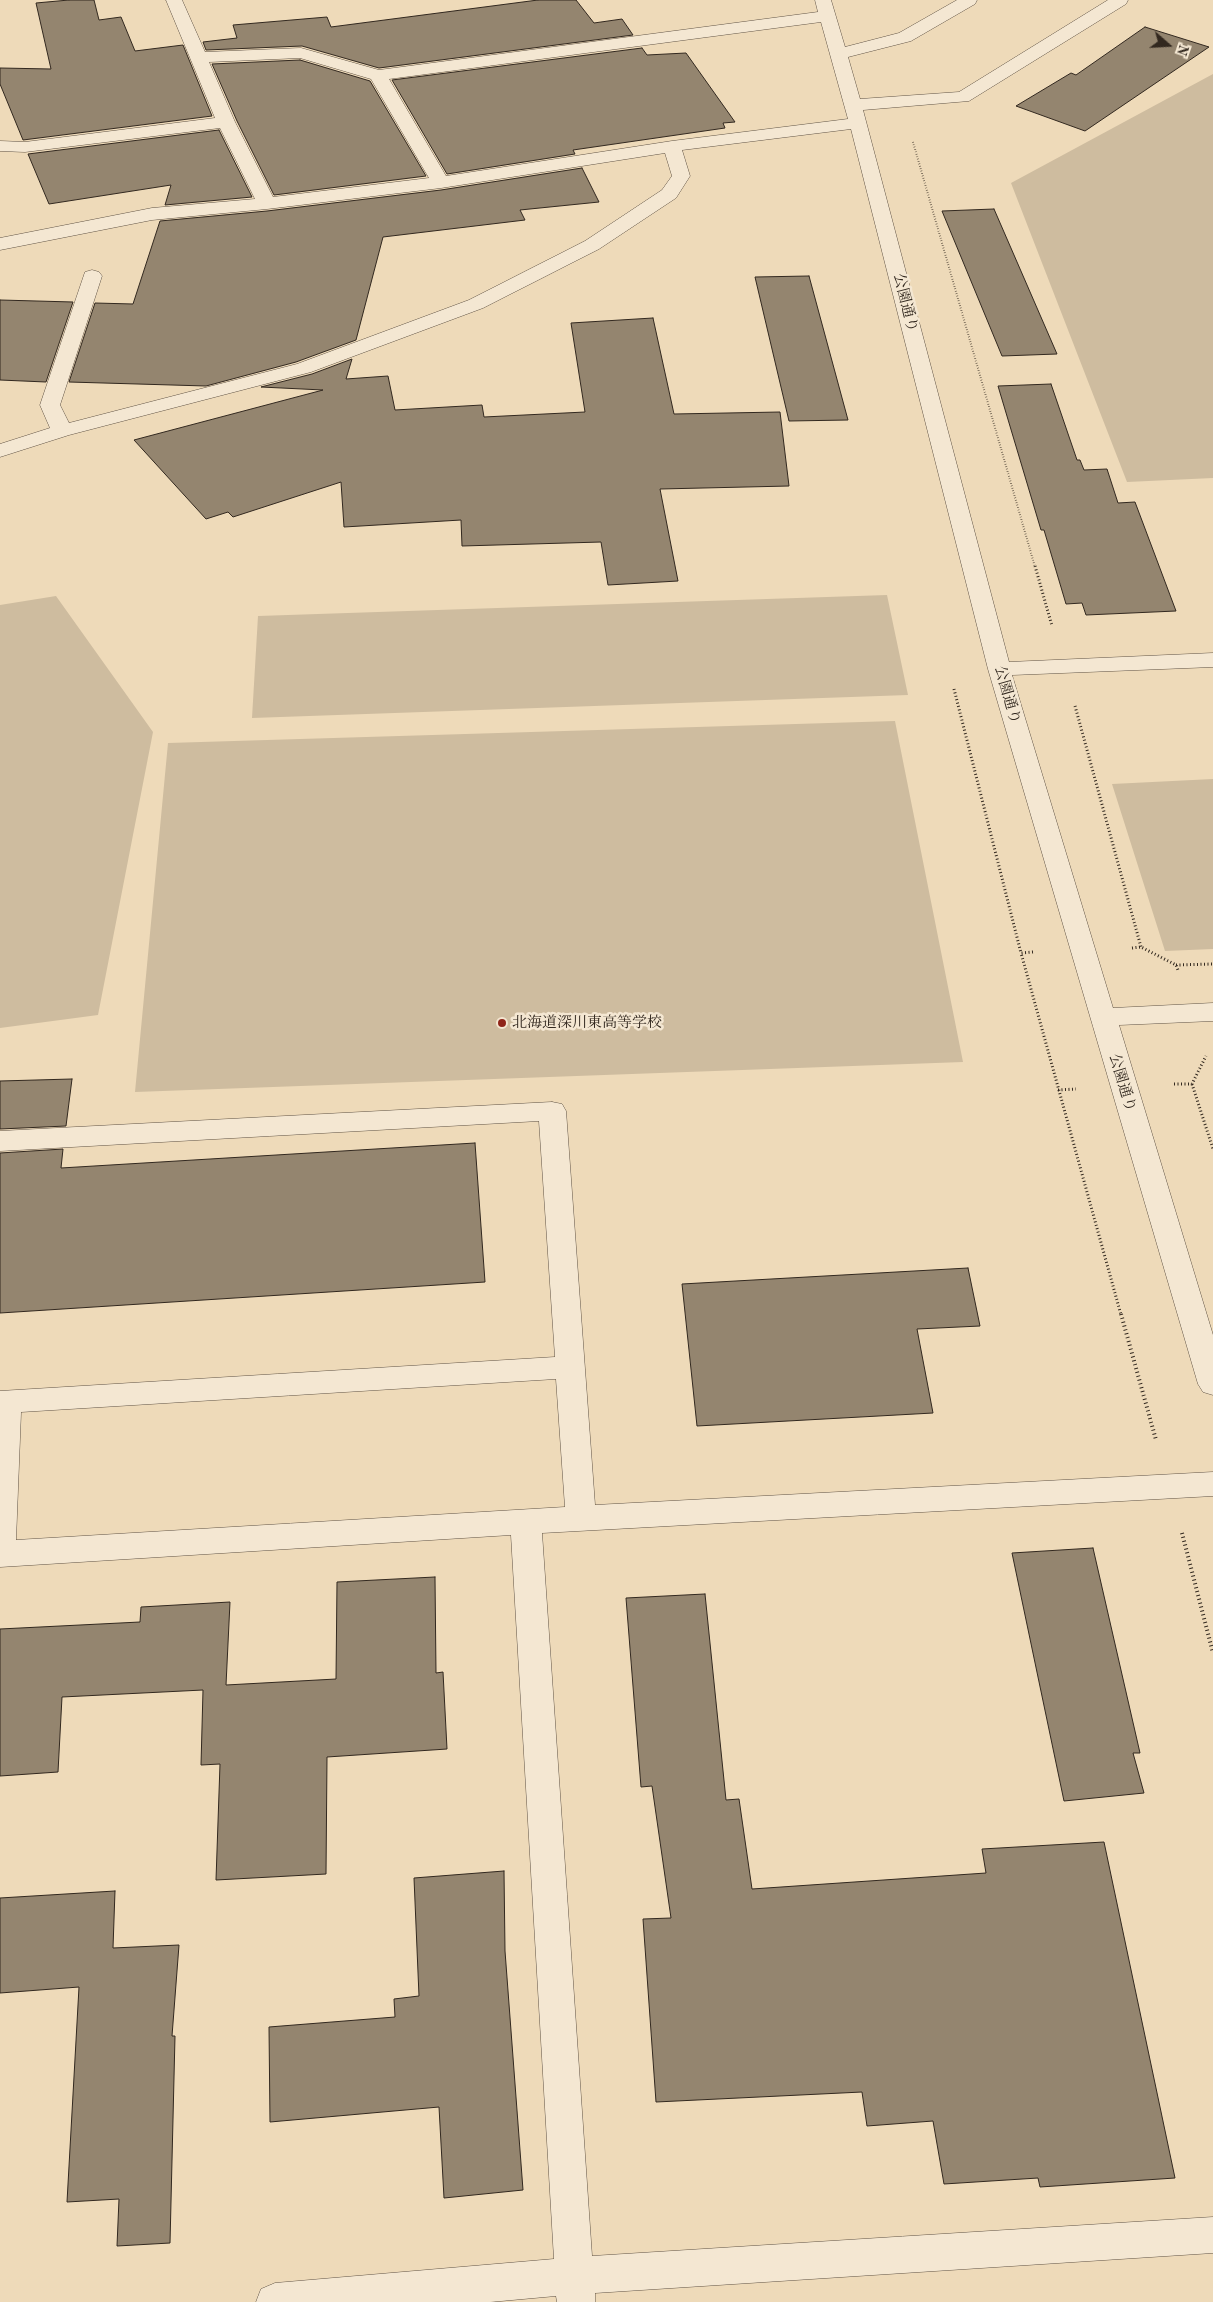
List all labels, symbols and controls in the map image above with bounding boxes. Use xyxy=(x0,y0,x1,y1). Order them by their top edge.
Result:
north arrow xyxy=(1143,20,1193,70)
text: N xyxy=(1174,43,1191,57)
street label: 公園通り xyxy=(889,272,921,334)
street label: 公園通り xyxy=(990,664,1024,726)
place label: 北海道深川東高等学校 xyxy=(512,1014,662,1032)
marker: 北海道深川東高等学校 xyxy=(496,1017,508,1029)
street label: 公園通り xyxy=(1105,1052,1139,1114)

